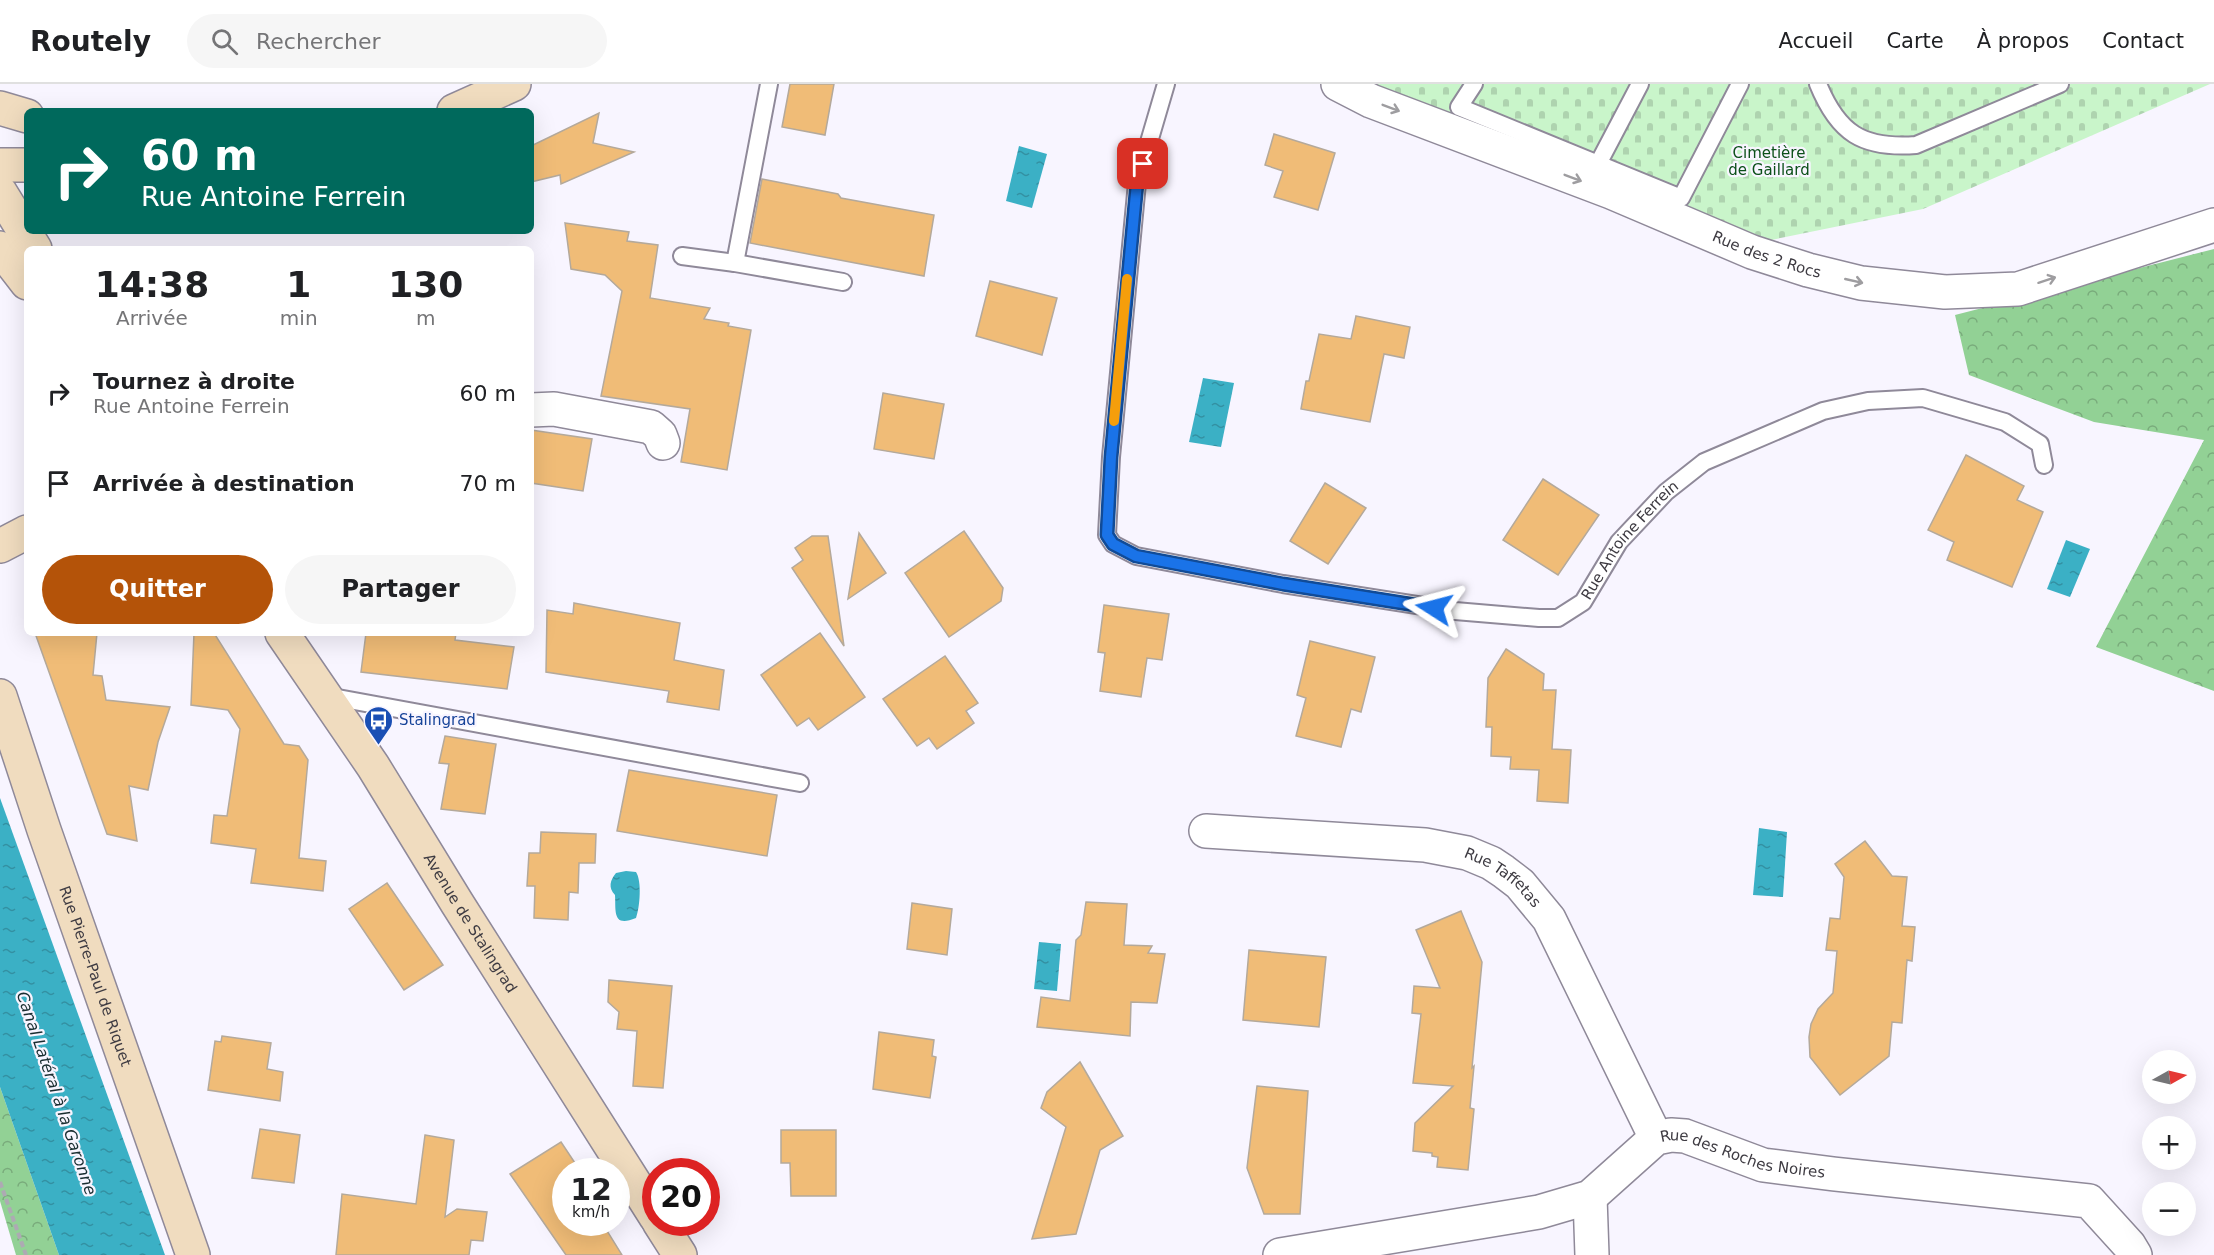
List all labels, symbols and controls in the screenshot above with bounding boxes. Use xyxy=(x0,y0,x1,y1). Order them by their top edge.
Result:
search box xyxy=(187,14,607,68)
text: Routely xyxy=(30,25,151,58)
icon: search xyxy=(208,25,241,58)
text: Rechercher xyxy=(256,29,381,54)
text: Accueil xyxy=(1778,29,1853,53)
text: Carte xyxy=(1886,29,1944,53)
text: À propos xyxy=(1977,29,2069,53)
text: Contact xyxy=(2102,29,2184,53)
one-way arrow xyxy=(1381,104,1400,115)
text: 60 m xyxy=(141,131,258,180)
icon: right xyxy=(42,132,120,210)
pin xyxy=(1117,138,1168,189)
park label: Cimetière de Gaillard xyxy=(1728,144,1810,179)
icon: arrive xyxy=(1126,147,1159,180)
one-way arrow xyxy=(1563,173,1582,184)
text: Rue Antoine Ferrein xyxy=(141,181,406,212)
street label: Rue des 2 Rocs xyxy=(1710,227,1823,282)
text: 14:38 xyxy=(95,264,209,305)
text: 1 xyxy=(286,264,311,305)
text: 130 xyxy=(388,264,463,305)
one-way arrow xyxy=(2037,274,2056,285)
one-way arrow xyxy=(1844,276,1863,288)
text: Arrivée xyxy=(116,306,188,330)
text: min xyxy=(280,306,318,330)
text: m xyxy=(416,306,436,330)
text: Tournez à droite xyxy=(93,369,295,394)
icon: right xyxy=(42,377,75,410)
text: 60 m xyxy=(460,381,516,406)
text: Rue Antoine Ferrein xyxy=(93,394,290,418)
icon: arrive xyxy=(42,467,75,500)
text: Arrivée à destination xyxy=(93,471,355,496)
text: 70 m xyxy=(460,471,516,496)
street label: Rue Antoine Ferrein xyxy=(1577,477,1682,603)
button: Quitter xyxy=(42,555,273,624)
button: Partager xyxy=(285,555,516,624)
position arrow xyxy=(1402,576,1466,640)
bus stop icon: Stalingrad xyxy=(362,704,394,746)
place label: Stalingrad xyxy=(399,711,476,729)
street label: Rue Taffetas xyxy=(1462,844,1545,911)
street label: Avenue de Stalingrad xyxy=(420,850,521,996)
street label: Rue Pierre-Paul de Riquet xyxy=(55,884,135,1069)
water label: Canal Latéral à la Garonne xyxy=(13,989,100,1198)
north arrow xyxy=(2142,1050,2196,1104)
map controls xyxy=(2142,1050,2196,1236)
button: + xyxy=(2142,1116,2196,1170)
street label: Rue des Roches Noires xyxy=(1659,1126,1826,1182)
speed limit sign: 20 xyxy=(642,1158,720,1236)
text: 12 xyxy=(570,1172,612,1207)
button: − xyxy=(2142,1182,2196,1236)
text: km/h xyxy=(572,1203,610,1221)

